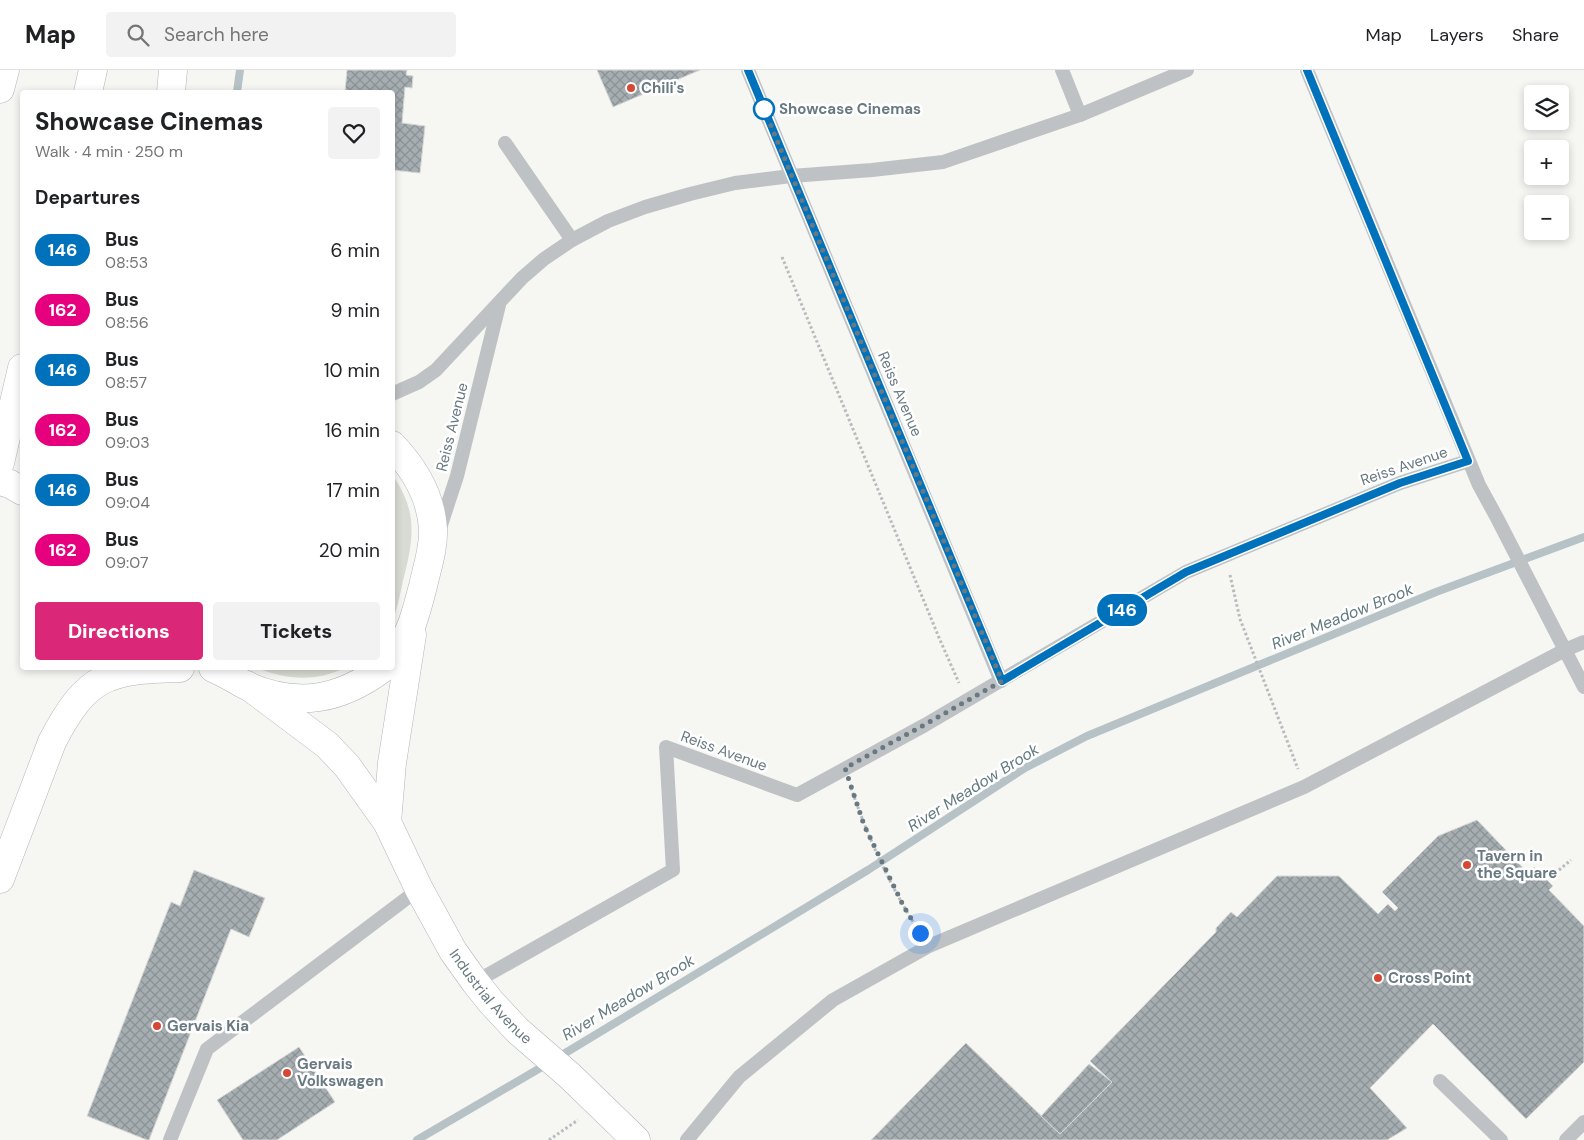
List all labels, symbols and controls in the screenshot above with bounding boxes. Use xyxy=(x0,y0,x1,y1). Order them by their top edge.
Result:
search box xyxy=(106,12,456,57)
text: Map xyxy=(25,19,76,50)
icon: search xyxy=(124,21,152,49)
text: Search here xyxy=(164,22,269,47)
text: Map xyxy=(1366,23,1402,47)
text: Layers xyxy=(1430,23,1484,47)
text: Share xyxy=(1512,23,1559,47)
place label: Chili's xyxy=(641,78,685,98)
marker: Chili's xyxy=(625,82,637,94)
map controls xyxy=(1524,85,1569,240)
button: layers xyxy=(1524,85,1569,130)
marker: Showcase Cinemas xyxy=(753,98,775,120)
place label: Showcase Cinemas xyxy=(779,99,921,119)
text: Showcase Cinemas xyxy=(35,106,263,137)
button: heart xyxy=(328,107,380,159)
button: + xyxy=(1524,140,1569,185)
text: Walk · 4 min · 250 m xyxy=(35,141,183,162)
text: Departures xyxy=(35,185,140,210)
button: − xyxy=(1524,195,1569,240)
text: Bus xyxy=(105,227,139,252)
text: 146 xyxy=(48,238,77,262)
text: 6 min xyxy=(331,238,380,263)
text: 08:53 xyxy=(105,252,148,273)
text: Bus xyxy=(105,287,139,312)
text: 162 xyxy=(48,298,77,322)
text: 9 min xyxy=(331,298,380,323)
text: 08:56 xyxy=(105,312,149,333)
text: Bus xyxy=(105,347,139,372)
street label: Reiss Avenue xyxy=(873,348,927,440)
text: 146 xyxy=(48,358,77,382)
text: 10 min xyxy=(324,358,380,383)
text: 08:57 xyxy=(105,372,147,393)
street label: Reiss Avenue xyxy=(431,381,473,473)
text: Bus xyxy=(105,407,139,432)
text: 162 xyxy=(48,418,77,442)
text: 16 min xyxy=(325,418,380,443)
text: 09:03 xyxy=(105,432,150,453)
street label: Reiss Avenue xyxy=(1358,442,1450,490)
text: Bus xyxy=(105,467,139,492)
text: 146 xyxy=(48,478,77,502)
text: 17 min xyxy=(326,478,380,503)
text: 09:04 xyxy=(105,492,150,513)
text: Bus xyxy=(105,527,139,552)
text: 162 xyxy=(48,538,77,562)
text: 20 min xyxy=(319,538,380,563)
text: 09:07 xyxy=(105,552,149,573)
water label: River Meadow Brook xyxy=(1268,578,1417,655)
line badge: 146 xyxy=(1093,594,1151,626)
text: 146 xyxy=(1107,598,1137,622)
button: Directions xyxy=(35,602,203,660)
button: Tickets xyxy=(213,602,380,660)
street label: Reiss Avenue xyxy=(678,726,770,776)
water label: River Meadow Brook xyxy=(904,738,1044,836)
place label: Tavern in the Square xyxy=(1477,846,1557,883)
marker: Tavern in the Square xyxy=(1461,859,1473,871)
your location xyxy=(908,921,933,946)
street label: Industrial Avenue xyxy=(445,945,536,1049)
water label: River Meadow Brook xyxy=(558,949,699,1045)
place label: Cross Point xyxy=(1388,968,1472,988)
marker: Cross Point xyxy=(1372,972,1384,984)
place label: Gervais Kia xyxy=(167,1016,249,1036)
marker: Gervais Kia xyxy=(151,1020,163,1032)
place label: Gervais Volkswagen xyxy=(297,1054,384,1091)
marker: Gervais Volkswagen xyxy=(281,1067,293,1079)

